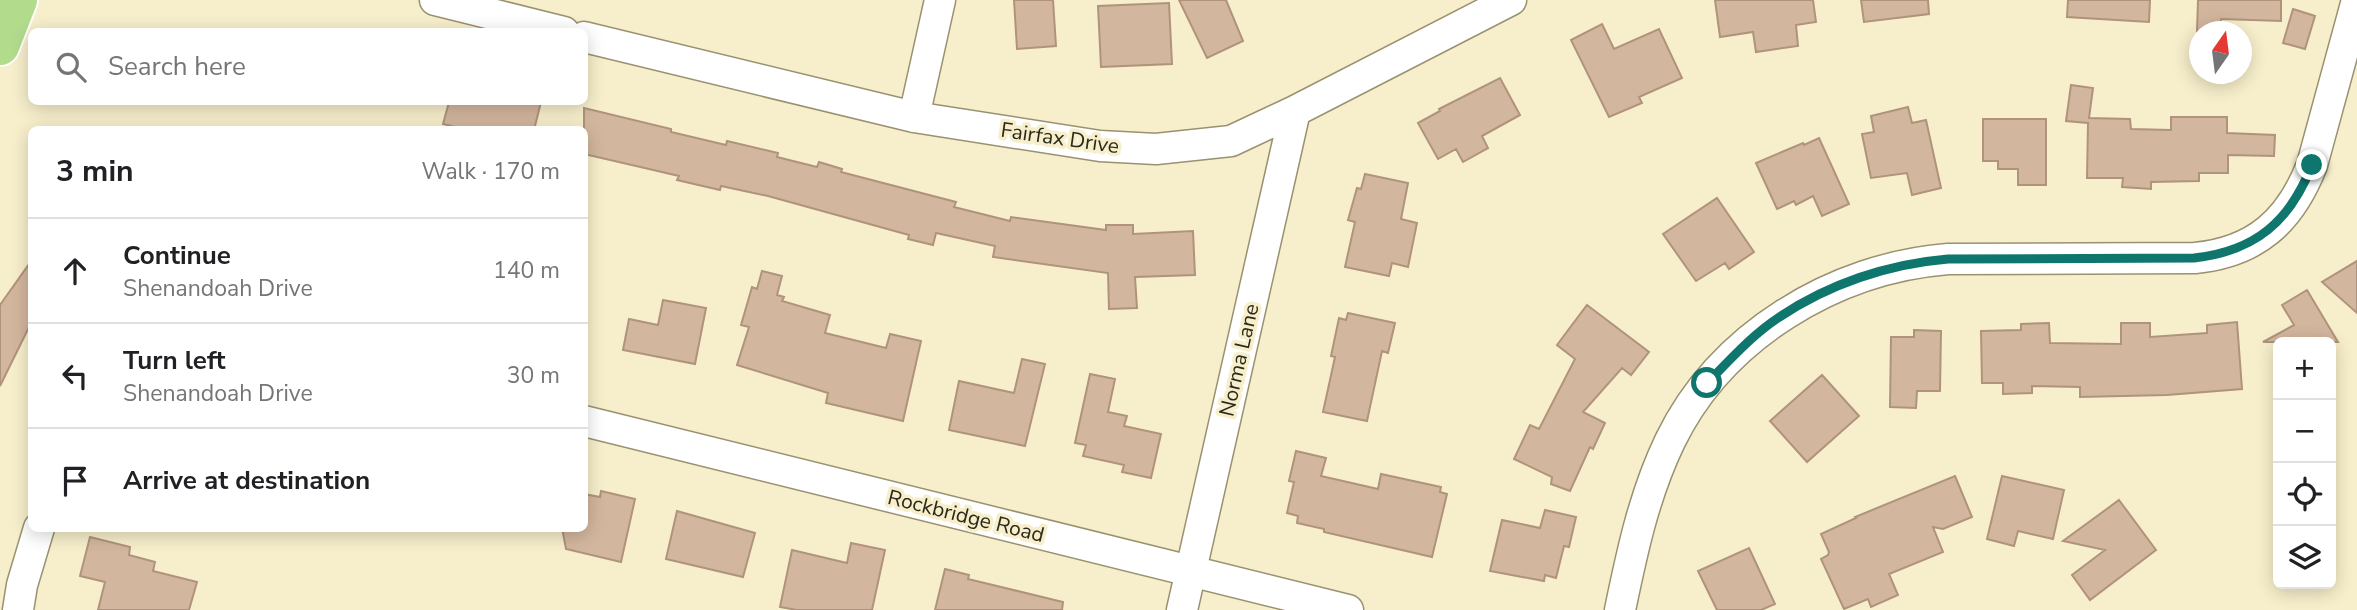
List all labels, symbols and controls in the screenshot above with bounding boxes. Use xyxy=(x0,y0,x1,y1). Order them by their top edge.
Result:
north arrow xyxy=(2189,21,2252,84)
search box xyxy=(28,28,588,105)
icon: search xyxy=(52,48,90,86)
text: Search here xyxy=(108,49,246,84)
street label: Fairfax Drive xyxy=(999,116,1121,160)
route end xyxy=(2296,149,2327,180)
text: 3 min xyxy=(56,151,134,192)
text: Walk · 170 m xyxy=(421,156,560,187)
text: Continue xyxy=(123,238,231,273)
icon: ahead xyxy=(56,252,94,290)
text: 140 m xyxy=(493,255,560,286)
text: Shenandoah Drive xyxy=(123,273,313,304)
street label: Norma Lane xyxy=(1212,301,1266,419)
map controls xyxy=(2273,337,2336,589)
button: + xyxy=(2273,337,2336,400)
text: Turn left xyxy=(123,343,226,378)
icon: left xyxy=(56,357,94,395)
text: 30 m xyxy=(507,360,560,391)
route start xyxy=(1691,367,1722,398)
text: Shenandoah Drive xyxy=(123,378,313,409)
button: − xyxy=(2273,400,2336,463)
icon: arrive xyxy=(56,462,94,500)
text: Arrive at destination xyxy=(123,463,370,498)
button: locate xyxy=(2273,463,2336,526)
street label: Rockbridge Road xyxy=(885,483,1047,549)
button: layers xyxy=(2273,526,2336,589)

